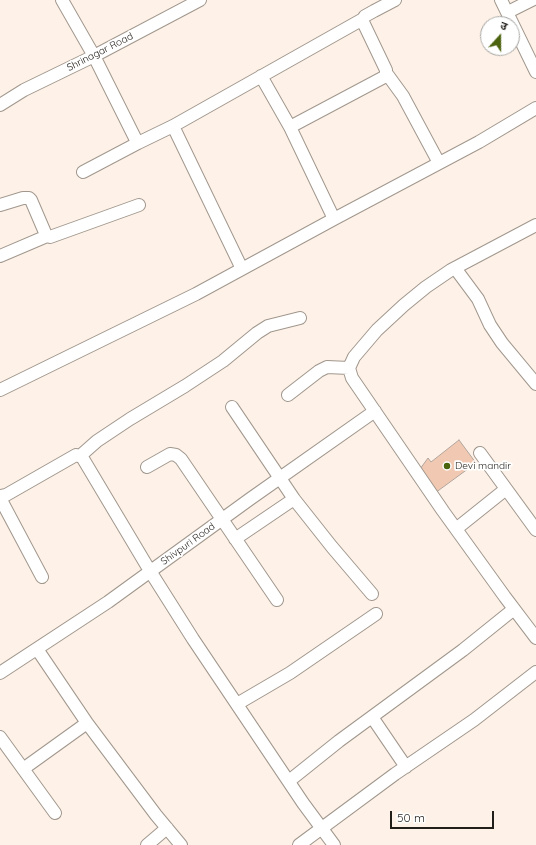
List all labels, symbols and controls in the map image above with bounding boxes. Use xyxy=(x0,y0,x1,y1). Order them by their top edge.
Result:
north arrow xyxy=(480,16,520,56)
text: उ xyxy=(498,18,509,33)
street label: Shrinagar Road xyxy=(65,30,135,74)
place label: Devi mandir xyxy=(455,460,511,472)
marker: Devi mandir xyxy=(442,461,452,471)
street label: Shivpuri Road xyxy=(159,520,217,568)
scale bar xyxy=(392,803,496,829)
text: 50 m xyxy=(397,810,425,825)

